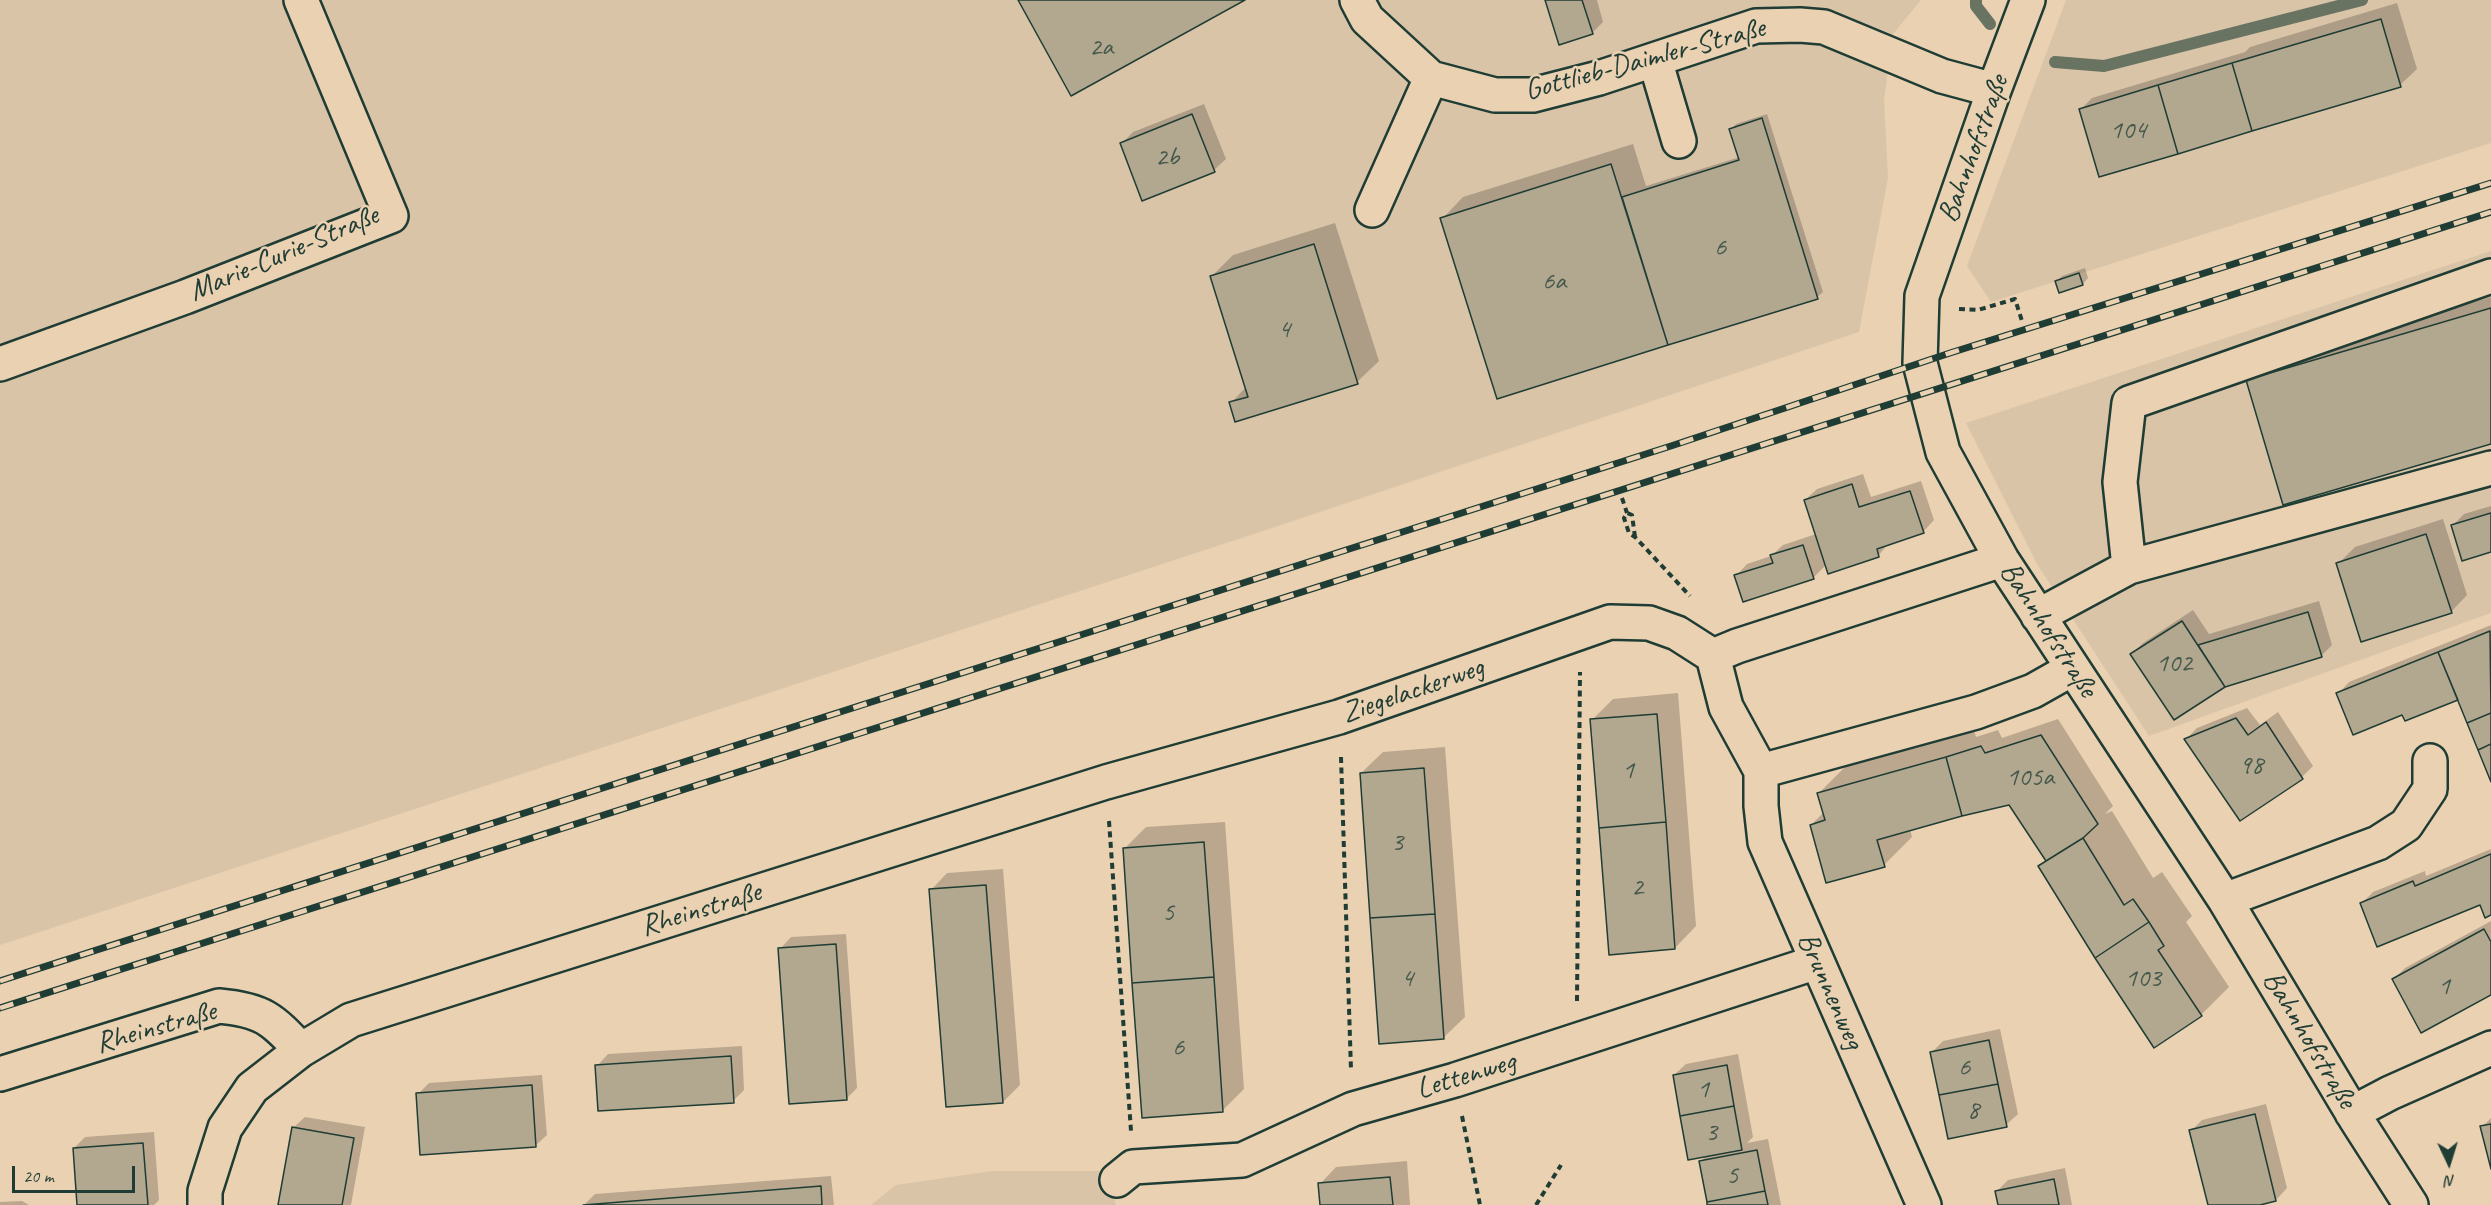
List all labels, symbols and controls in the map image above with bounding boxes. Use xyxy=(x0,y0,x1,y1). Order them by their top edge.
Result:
street label: Gottlieb-Daimler-Straße xyxy=(1521,11,1769,109)
house number: 2a xyxy=(1089,32,1113,64)
street label: Bahnhofstraße xyxy=(1931,70,2017,228)
house number: 104 xyxy=(2110,115,2146,147)
house number: 2b xyxy=(1155,142,1179,174)
street label: Marie-Curie-Straße xyxy=(184,198,384,310)
house number: 6 xyxy=(1714,232,1726,264)
house number: 6a xyxy=(1542,266,1566,298)
house number: 4 xyxy=(1278,314,1290,346)
street label: Bahnhofstraße xyxy=(1991,556,2105,704)
house number: 102 xyxy=(2156,648,2192,680)
street label: Ziegelackerweg xyxy=(1337,650,1489,732)
house number: 98 xyxy=(2239,750,2263,782)
house number: 1 xyxy=(1622,755,1634,787)
house number: 105a xyxy=(2006,762,2054,794)
house number: 3 xyxy=(1391,827,1403,859)
house number: 2 xyxy=(1631,872,1643,904)
street label: Rheinstraße xyxy=(637,875,765,945)
house number: 5 xyxy=(1162,897,1174,929)
street label: Brunnenweg xyxy=(1788,927,1872,1055)
house number: 4 xyxy=(1401,963,1413,995)
house number: 103 xyxy=(2125,963,2161,995)
street label: Bahnhofstraße xyxy=(2254,965,2364,1115)
house number: 1 xyxy=(2438,971,2450,1003)
street label: Rheinstraße xyxy=(92,994,220,1062)
house number: 6 xyxy=(1172,1032,1184,1064)
street label: Lettenweg xyxy=(1412,1044,1520,1108)
house number: 6 xyxy=(1958,1052,1970,1084)
house number: 1 xyxy=(1697,1074,1709,1106)
house number: 8 xyxy=(1967,1095,1979,1127)
house number: 3 xyxy=(1705,1117,1717,1149)
north arrow xyxy=(2419,1133,2479,1193)
scale bar xyxy=(15,1154,138,1192)
house number: 5 xyxy=(1726,1160,1738,1192)
text: 20 m xyxy=(23,1165,54,1187)
text: N xyxy=(2445,1171,2456,1191)

